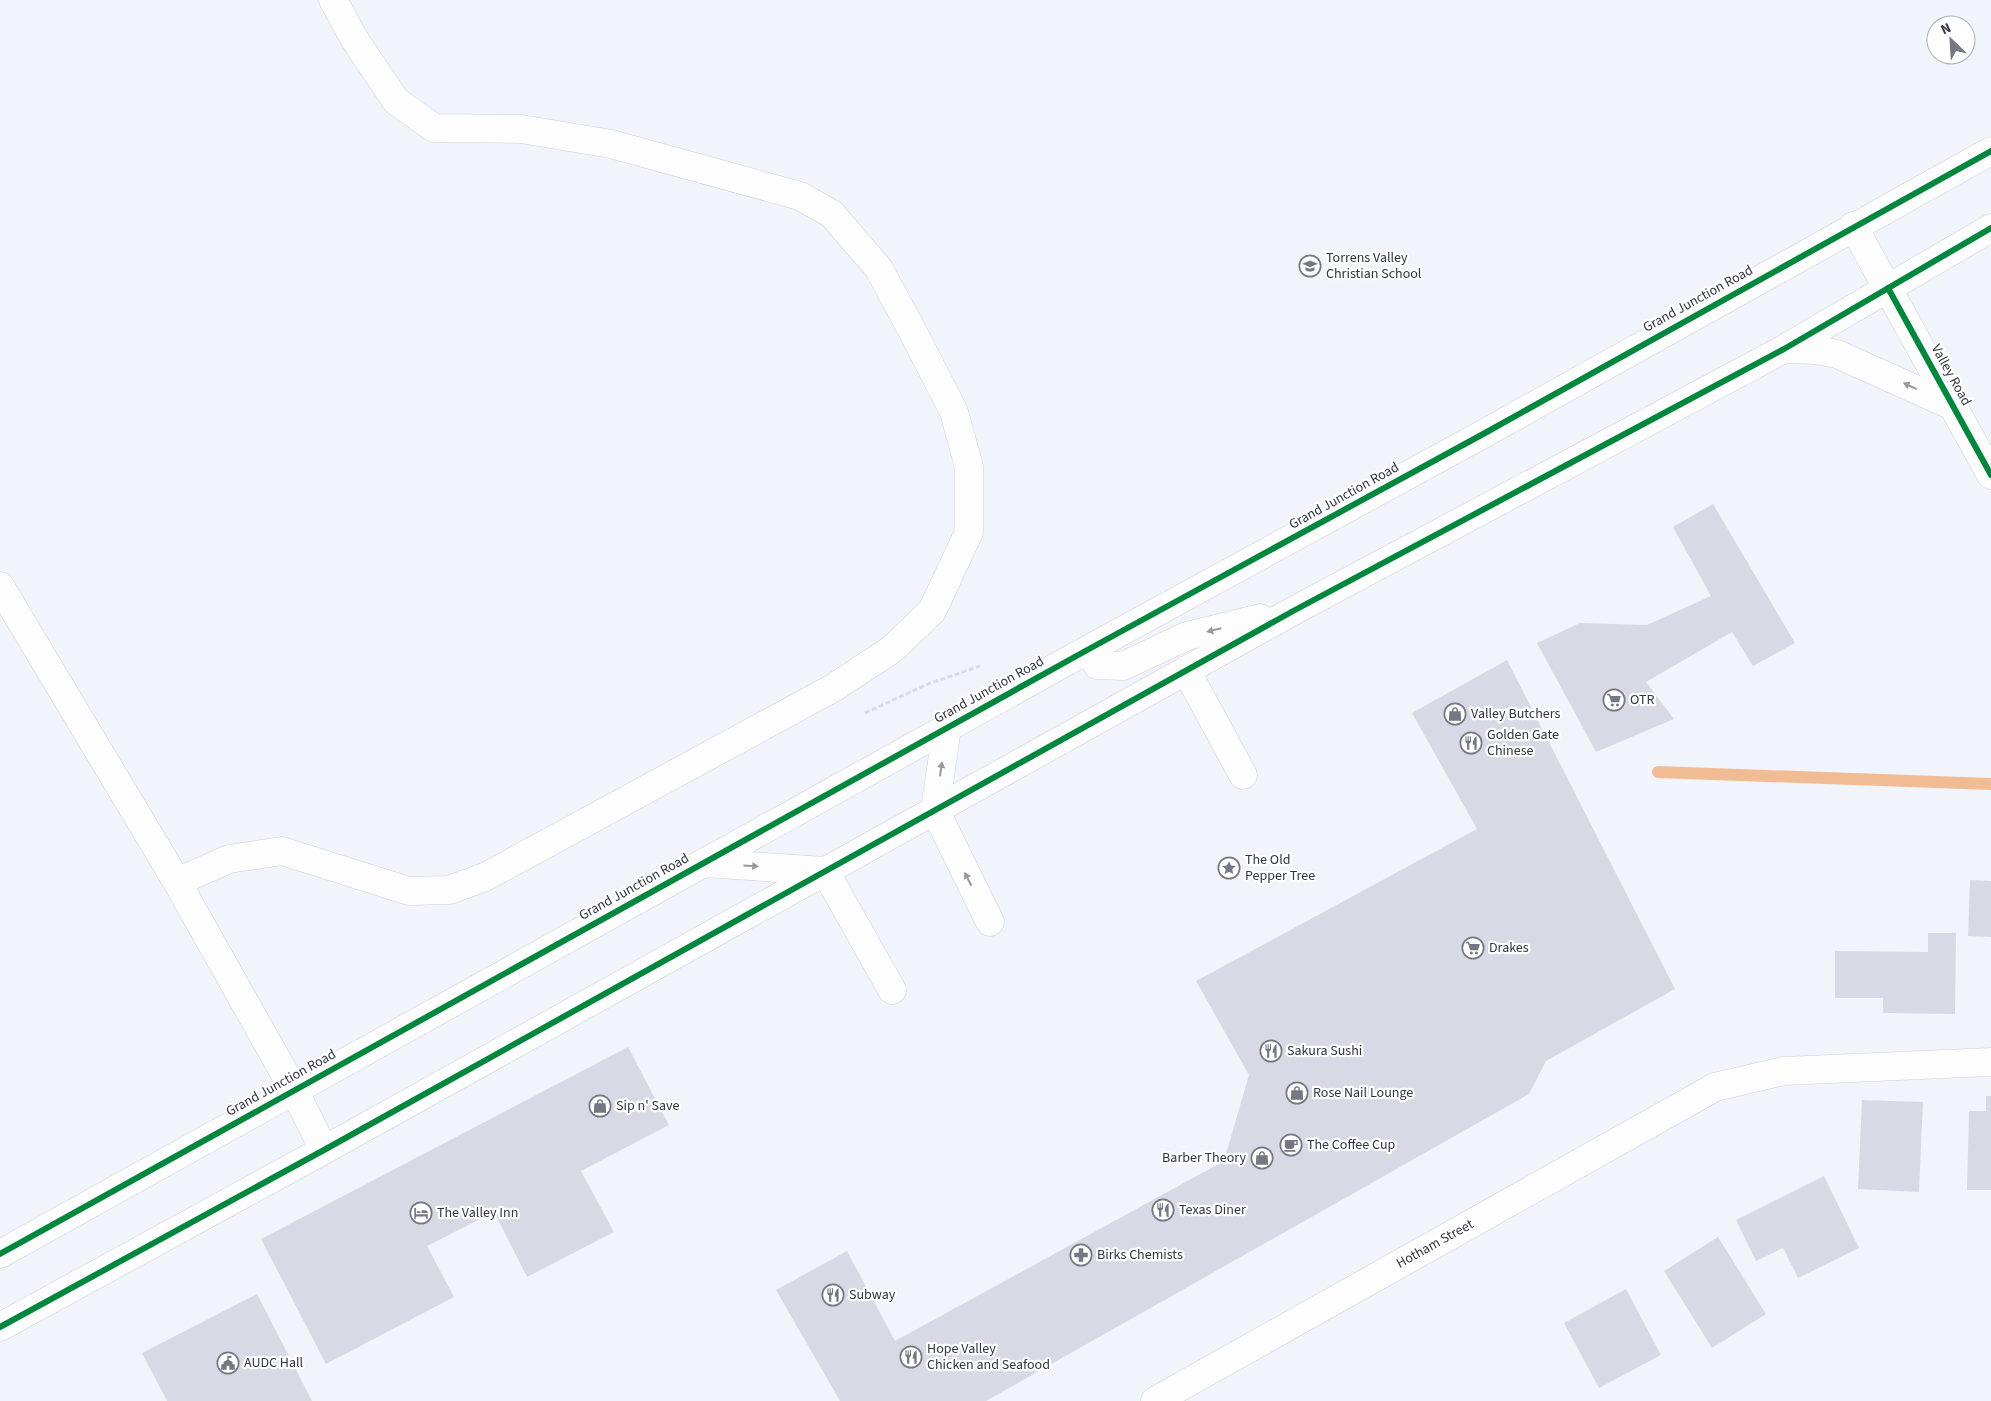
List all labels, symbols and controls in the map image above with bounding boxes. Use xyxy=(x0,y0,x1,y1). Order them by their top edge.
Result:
north arrow xyxy=(1926,15,1976,65)
text: N xyxy=(1937,18,1954,40)
place label: Torrens Valley Christian School xyxy=(1326,248,1422,284)
school or university icon: Torrens Valley Christian School xyxy=(1298,254,1322,278)
street label: Grand Junction Road xyxy=(1639,260,1757,338)
street label: Valley Road xyxy=(1926,341,1976,409)
one-way arrow xyxy=(1903,382,1918,391)
street label: Grand Junction Road xyxy=(1285,457,1403,535)
one-way arrow xyxy=(1207,626,1222,634)
street label: Grand Junction Road xyxy=(930,651,1048,729)
supermarket icon: OTR xyxy=(1602,688,1626,712)
place label: OTR xyxy=(1630,690,1654,710)
shop icon: Valley Butchers xyxy=(1443,702,1467,726)
place label: Valley Butchers xyxy=(1471,704,1561,724)
place label: Golden Gate Chinese xyxy=(1487,725,1559,761)
restaurant icon: Golden Gate Chinese xyxy=(1459,731,1483,755)
one-way arrow xyxy=(937,760,945,776)
street label: Grand Junction Road xyxy=(575,848,693,926)
place label: The Old Pepper Tree xyxy=(1245,850,1315,886)
place icon: The Old Pepper Tree xyxy=(1217,856,1241,880)
one-way arrow xyxy=(744,863,760,871)
one-way arrow xyxy=(964,872,972,886)
supermarket icon: Drakes xyxy=(1461,936,1485,960)
place label: Drakes xyxy=(1489,938,1529,958)
restaurant icon: Sakura Sushi xyxy=(1259,1039,1283,1063)
place label: Sakura Sushi xyxy=(1287,1041,1362,1061)
street label: Grand Junction Road xyxy=(222,1044,340,1122)
shop icon: Rose Nail Lounge xyxy=(1285,1081,1309,1105)
place label: Rose Nail Lounge xyxy=(1313,1083,1413,1103)
shop icon: Sip n' Save xyxy=(588,1094,612,1118)
place label: Sip n' Save xyxy=(616,1096,679,1116)
cafe icon: The Coffee Cup xyxy=(1279,1133,1303,1157)
place label: The Coffee Cup xyxy=(1307,1135,1396,1155)
shop icon: Barber Theory xyxy=(1250,1146,1274,1170)
place label: Barber Theory xyxy=(1162,1148,1246,1168)
restaurant icon: Texas Diner xyxy=(1151,1198,1175,1222)
place label: Texas Diner xyxy=(1179,1200,1246,1220)
hotel icon: The Valley Inn xyxy=(409,1201,433,1225)
place label: The Valley Inn xyxy=(437,1203,518,1223)
street label: Hotham Street xyxy=(1393,1214,1477,1273)
pharmacy icon: Birks Chemists xyxy=(1069,1243,1093,1267)
place label: Birks Chemists xyxy=(1097,1245,1183,1265)
restaurant icon: Subway xyxy=(821,1283,845,1307)
place label: Subway xyxy=(849,1285,896,1305)
place label: Hope Valley Chicken and Seafood xyxy=(927,1339,1050,1375)
restaurant icon: Hope Valley Chicken and Seafood xyxy=(899,1345,923,1369)
public building icon: AUDC Hall xyxy=(216,1351,240,1375)
place label: AUDC Hall xyxy=(244,1353,304,1373)

